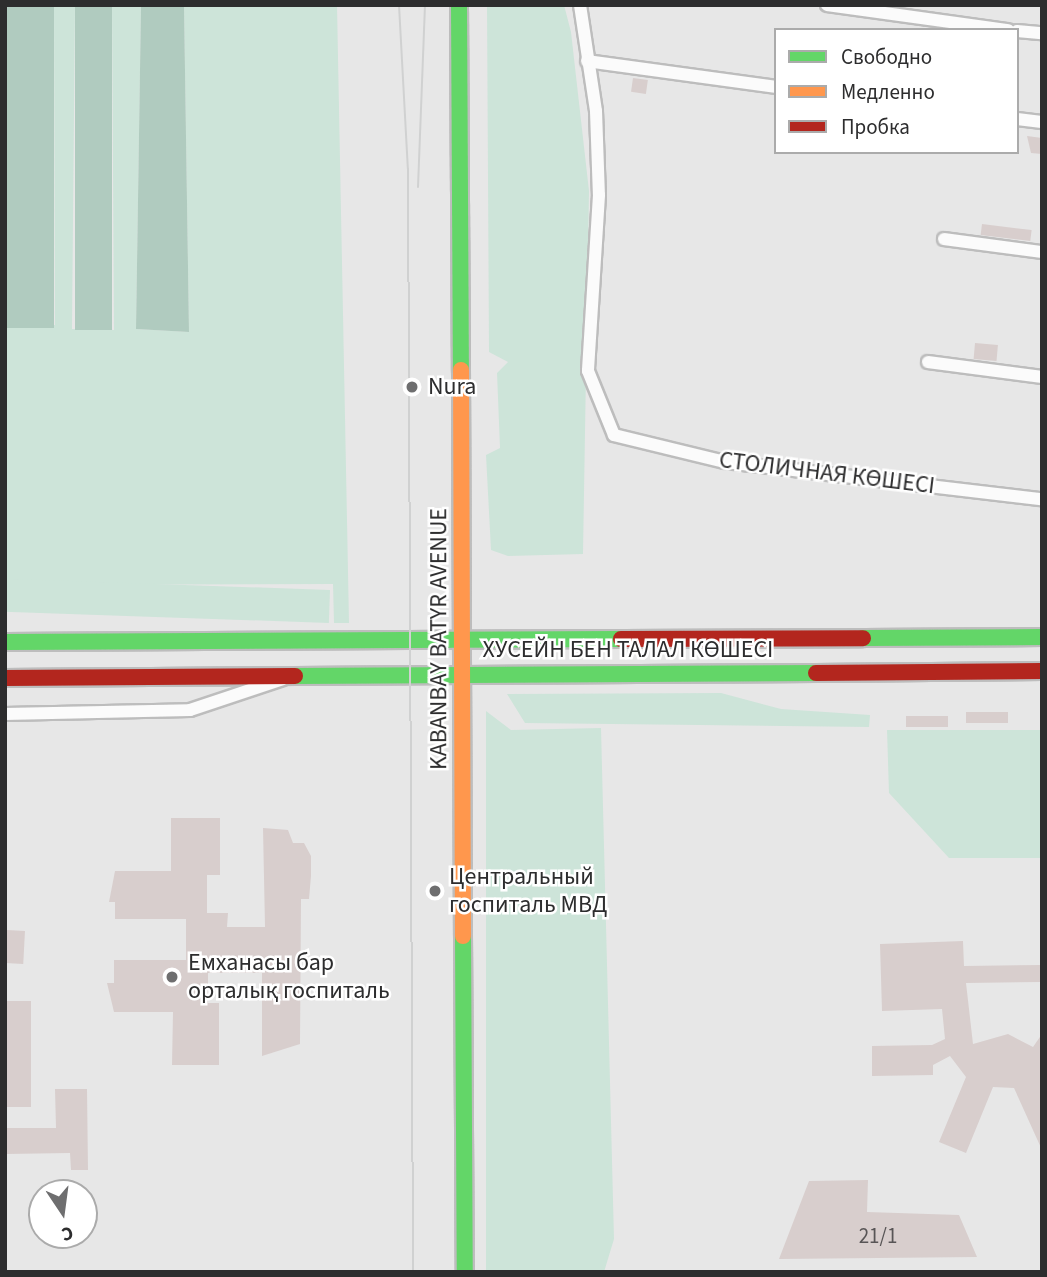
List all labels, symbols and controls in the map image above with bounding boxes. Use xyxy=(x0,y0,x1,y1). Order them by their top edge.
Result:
legend xyxy=(774,28,1019,154)
text: Свободно xyxy=(841,42,932,72)
text: Медленно xyxy=(841,77,935,107)
text: Пробка xyxy=(841,112,910,142)
place label: Nura xyxy=(428,373,476,401)
marker: Nura xyxy=(402,377,422,397)
street label: СТОЛИЧНАЯ КӨШЕСІ xyxy=(717,445,937,501)
street label: KABANBAY BATYR AVENUE xyxy=(425,508,453,770)
street label: ХУСЕЙН БЕН ТАЛАЛ КӨШЕСІ xyxy=(483,636,773,664)
place label: Центральный госпиталь МВД xyxy=(449,863,607,919)
marker: Центральный госпиталь МВД xyxy=(427,883,443,899)
place label: Емханасы бар орталық госпиталь xyxy=(188,949,390,1005)
marker: Емханасы бар орталық госпиталь xyxy=(162,967,182,987)
north arrow xyxy=(28,1179,98,1249)
text: С xyxy=(59,1219,76,1247)
house number: 21/1 xyxy=(859,1223,897,1249)

